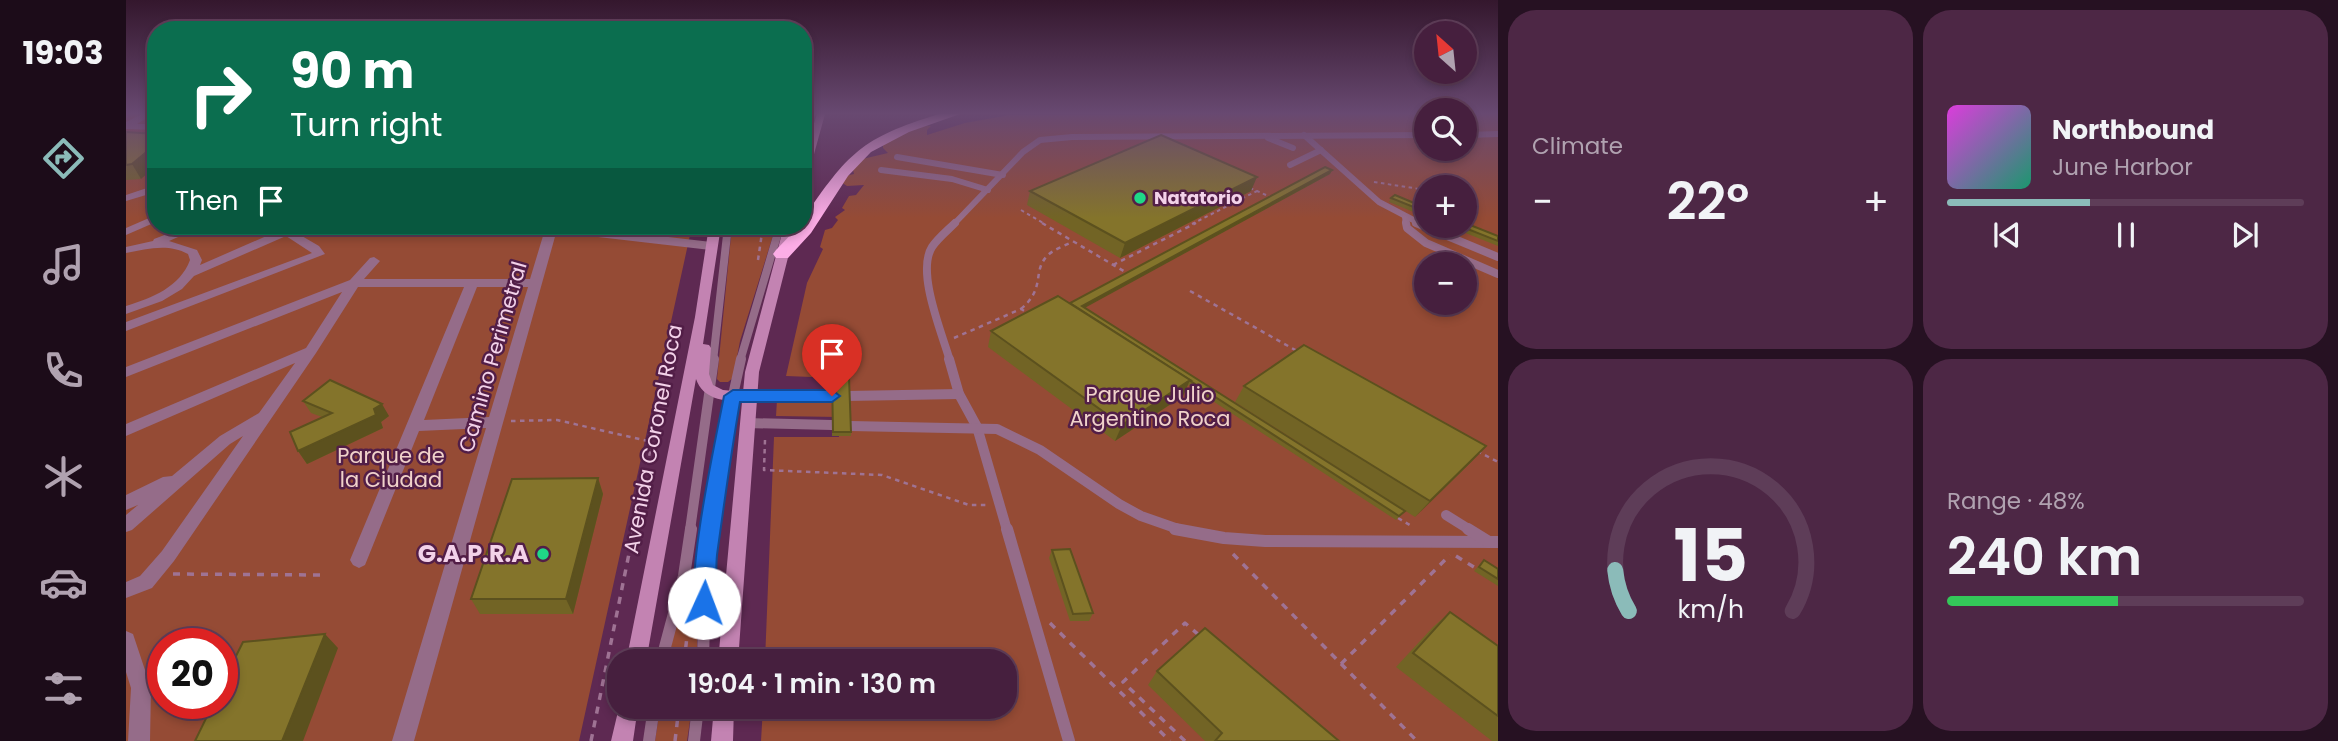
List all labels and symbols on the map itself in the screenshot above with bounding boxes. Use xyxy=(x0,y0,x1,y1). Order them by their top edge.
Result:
north arrow xyxy=(1414,21,1477,84)
place label: Natatorio xyxy=(1154,185,1243,210)
marker: Natatorio xyxy=(1132,190,1148,206)
street label: Camino Perimetral xyxy=(451,258,534,456)
street label: Avenida Coronel Roca xyxy=(616,322,689,556)
pin xyxy=(802,324,862,396)
park label: Parque Julio Argentino Roca xyxy=(1069,380,1231,433)
park label: Parque de la Ciudad xyxy=(337,441,445,494)
place label: G.A.P.R.A xyxy=(418,537,529,570)
marker: G.A.P.R.A xyxy=(535,546,551,562)
position arrow xyxy=(667,566,741,640)
speed limit sign: 20 xyxy=(147,628,238,719)

